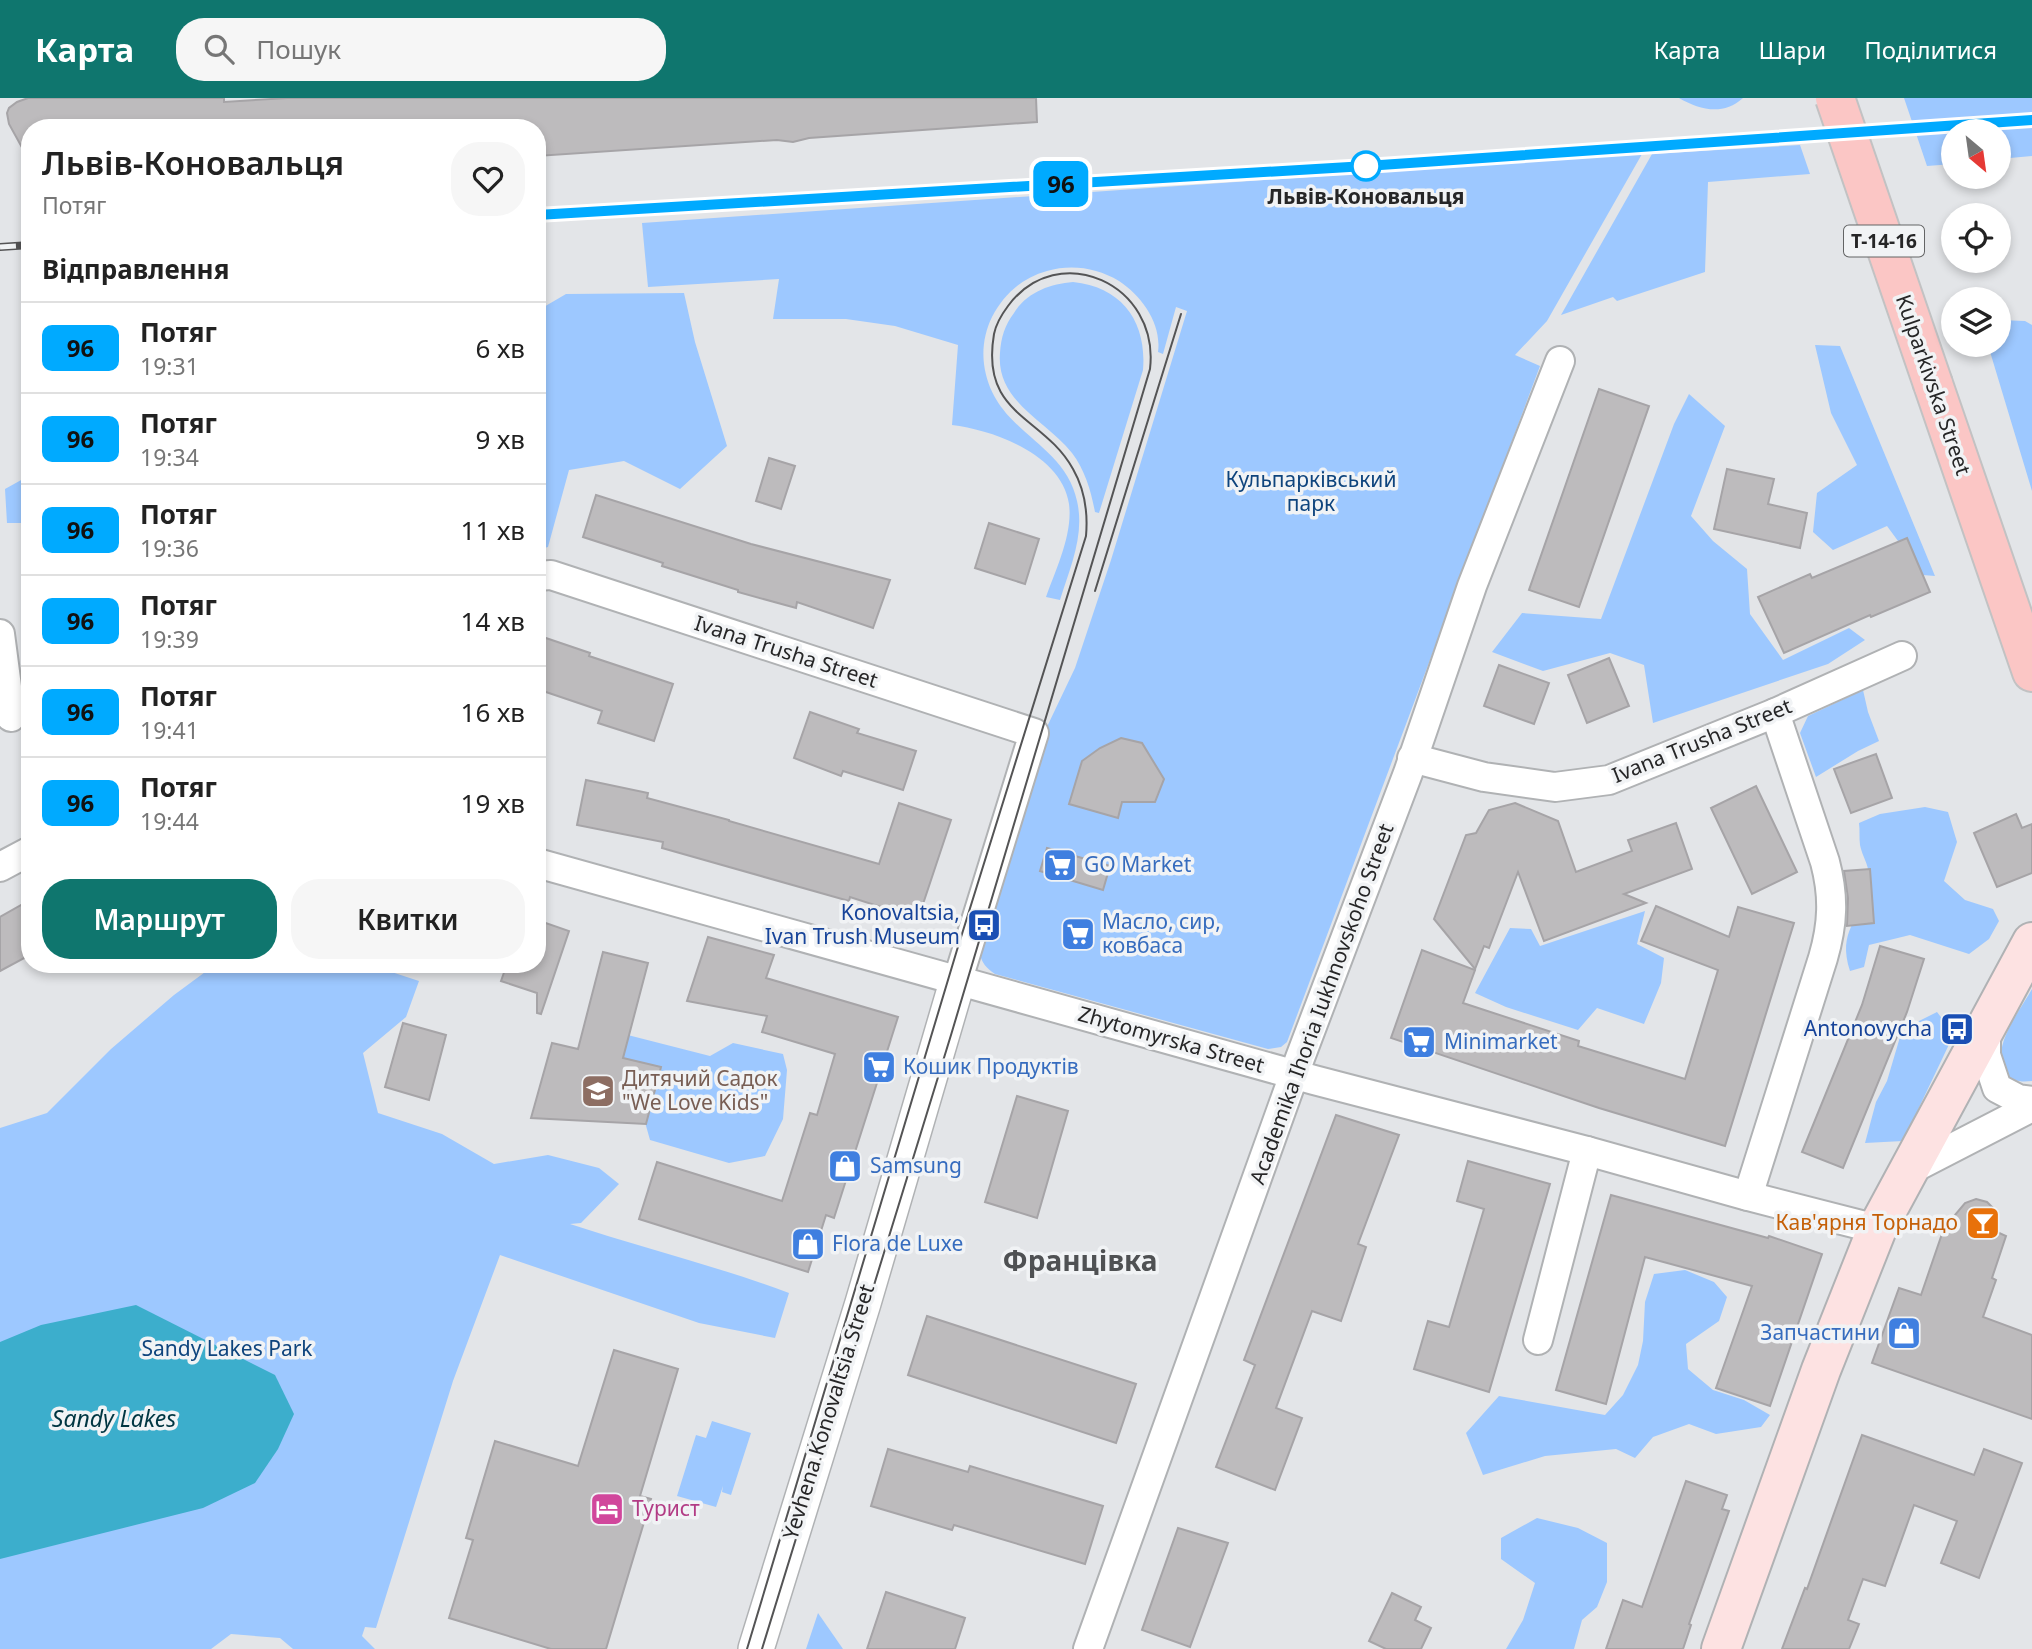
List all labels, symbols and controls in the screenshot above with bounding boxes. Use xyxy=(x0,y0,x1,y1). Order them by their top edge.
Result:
search box xyxy=(176,18,666,81)
text: Карта xyxy=(35,27,134,72)
icon: search xyxy=(200,30,238,68)
text: Пошук xyxy=(256,31,341,67)
text: Карта xyxy=(1653,33,1720,66)
text: Шари xyxy=(1758,33,1826,66)
text: Поділитися xyxy=(1864,33,1997,66)
north arrow xyxy=(1941,119,2011,189)
map controls xyxy=(1941,119,2011,357)
text: Львів-Коновальця xyxy=(42,140,344,185)
button: heart xyxy=(451,142,525,216)
marker: Львів-Коновальця xyxy=(1351,151,1381,181)
line badge: 96 xyxy=(1030,161,1092,207)
text: 96 xyxy=(1047,167,1075,200)
place label: Львів-Коновальця xyxy=(1268,182,1464,210)
text: Потяг xyxy=(42,189,106,221)
button: locate xyxy=(1941,203,2011,273)
road number: Т-14-16 xyxy=(1844,225,1924,256)
text: Відправлення xyxy=(42,251,229,287)
button: layers xyxy=(1941,287,2011,357)
street label: Kulparkivska Street xyxy=(1890,291,1978,479)
text: Потяг xyxy=(140,314,217,350)
text: 6 хв xyxy=(475,330,525,366)
text: 96 xyxy=(67,331,94,364)
text: 19:31 xyxy=(140,350,199,382)
text: Потяг xyxy=(140,405,217,441)
text: 9 хв xyxy=(475,421,525,457)
text: 96 xyxy=(67,422,94,455)
text: 19:34 xyxy=(140,441,199,473)
park label: Кульпарківський парк xyxy=(1226,465,1396,517)
text: Потяг xyxy=(140,496,217,532)
text: 11 хв xyxy=(461,512,525,548)
text: 96 xyxy=(67,513,94,546)
text: 19:36 xyxy=(140,532,199,564)
text: Потяг xyxy=(140,587,217,623)
text: 14 хв xyxy=(461,603,525,639)
text: 96 xyxy=(67,604,94,637)
street label: Ivana Trusha Street xyxy=(691,608,882,694)
text: 19:39 xyxy=(140,623,199,655)
text: Потяг xyxy=(140,678,217,714)
street label: Ivana Trusha Street xyxy=(1608,691,1796,789)
text: 16 хв xyxy=(461,694,525,730)
text: 96 xyxy=(67,695,94,728)
text: 19:41 xyxy=(140,714,199,746)
text: Потяг xyxy=(140,769,217,805)
text: 19 хв xyxy=(461,785,525,821)
text: 96 xyxy=(67,786,94,819)
text: 19:44 xyxy=(140,805,199,837)
street label: Academika Ihoria Iukhnovskoho Street xyxy=(1243,819,1400,1188)
supermarket icon: GO Market xyxy=(1041,846,1079,884)
place label: GO Market xyxy=(1084,850,1192,878)
button: Маршрут xyxy=(42,879,277,959)
button: Квитки xyxy=(291,879,525,959)
place label: Konovaltsia, Ivan Trush Museum xyxy=(765,898,960,950)
bus stop icon: Konovaltsia, Ivan Trush Museum xyxy=(965,906,1003,944)
place label: Масло, сир, ковбаса xyxy=(1102,907,1221,959)
supermarket icon: Масло, сир, ковбаса xyxy=(1059,915,1097,953)
street label: Zhytomyrska Street xyxy=(1075,999,1268,1079)
bus stop icon: Antonovycha xyxy=(1938,1010,1976,1048)
place label: Antonovycha xyxy=(1804,1014,1932,1042)
supermarket icon: Minimarket xyxy=(1400,1023,1438,1061)
place label: Minimarket xyxy=(1444,1027,1558,1055)
supermarket icon: Кошик Продуктів xyxy=(860,1048,898,1086)
place label: Кошик Продуктів xyxy=(903,1052,1079,1080)
place label: Дитячий Садок "We Love Kids" xyxy=(622,1064,778,1116)
school or university icon: Дитячий Садок "We Love Kids" xyxy=(579,1072,617,1110)
shop icon: Samsung xyxy=(826,1147,864,1185)
place label: Samsung xyxy=(870,1151,962,1179)
bar icon: Кав'ярня Торнадо xyxy=(1964,1204,2002,1242)
place label: Кав'ярня Торнадо xyxy=(1776,1208,1958,1236)
shop icon: Flora de Luxe xyxy=(789,1225,827,1263)
place label: Flora de Luxe xyxy=(832,1229,963,1257)
district label: Францівка xyxy=(1003,1241,1157,1279)
street label: Yevhena Konovaltsia Street xyxy=(776,1280,880,1543)
shop icon: Запчастини xyxy=(1885,1314,1923,1352)
place label: Запчастини xyxy=(1760,1318,1880,1346)
park label: Sandy Lakes Park xyxy=(141,1334,313,1362)
water label: Sandy Lakes xyxy=(52,1402,176,1434)
hotel icon: Турист xyxy=(588,1490,626,1528)
place label: Турист xyxy=(632,1494,700,1522)

